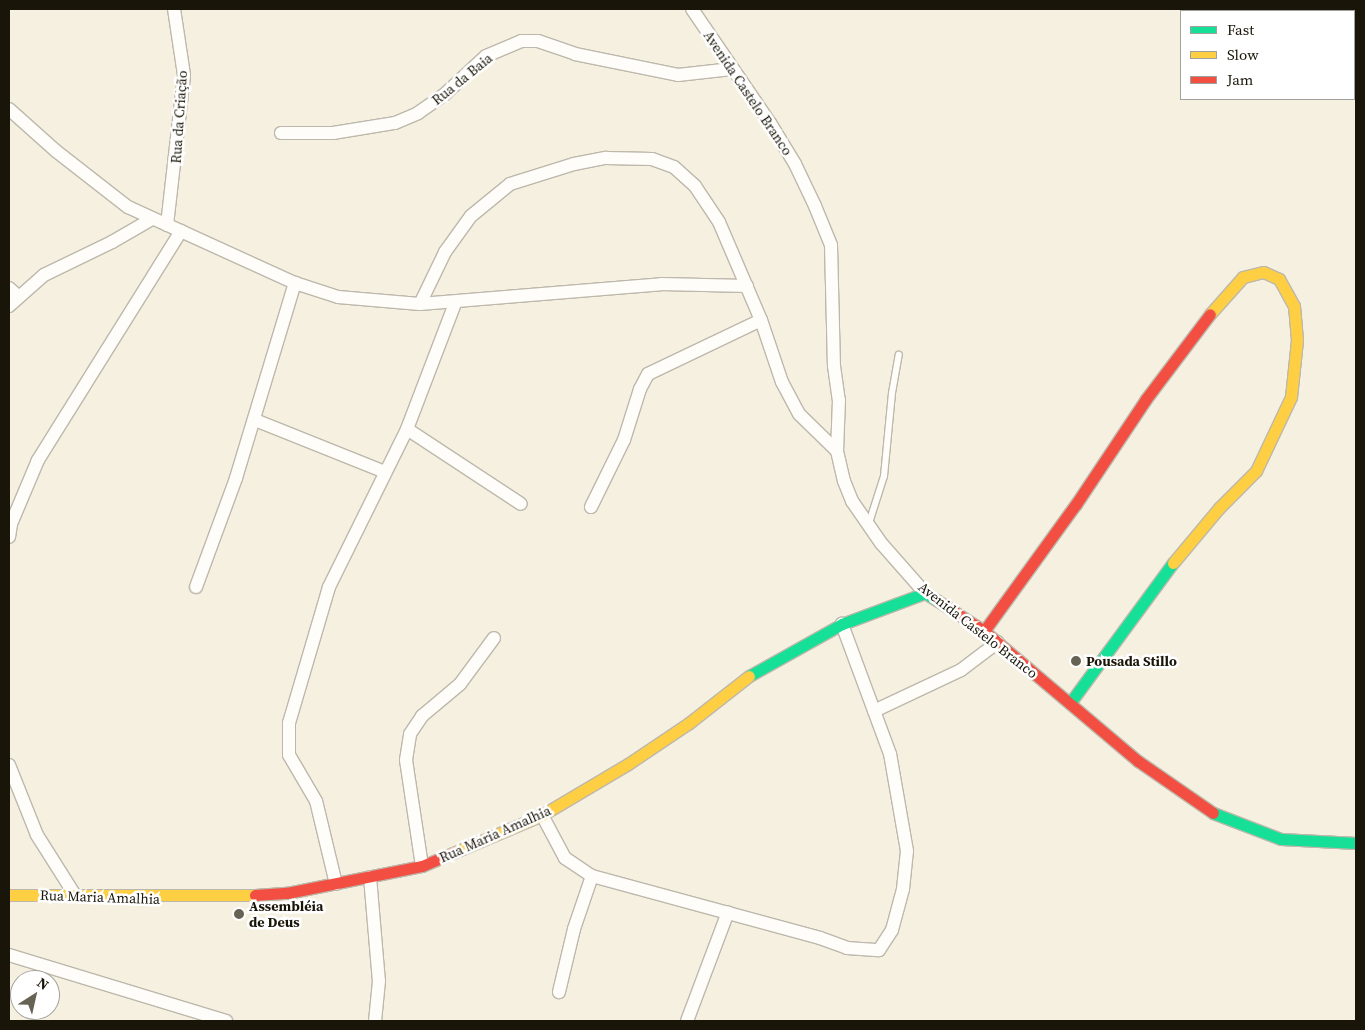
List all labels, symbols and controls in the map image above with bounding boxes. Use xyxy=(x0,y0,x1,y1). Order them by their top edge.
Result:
legend xyxy=(1180,10,1355,100)
text: Fast xyxy=(1227,19,1254,40)
street label: Avenida Castelo Branco xyxy=(700,28,796,158)
text: Slow xyxy=(1227,44,1259,65)
street label: Rua da Baia xyxy=(428,50,496,108)
text: Jam xyxy=(1227,69,1253,90)
street label: Rua da Criação xyxy=(167,70,191,164)
street label: Avenida Castelo Branco xyxy=(915,578,1041,682)
place label: Pousada Stillo xyxy=(1086,653,1177,669)
marker: Pousada Stillo xyxy=(1070,655,1082,667)
street label: Rua Maria Amalhia xyxy=(437,802,553,866)
street label: Rua Maria Amalhia xyxy=(40,887,160,907)
place label: Assembléia de Deus xyxy=(249,898,323,930)
marker: Assembléia de Deus xyxy=(233,908,245,920)
north arrow xyxy=(10,970,60,1020)
text: N xyxy=(33,972,53,995)

